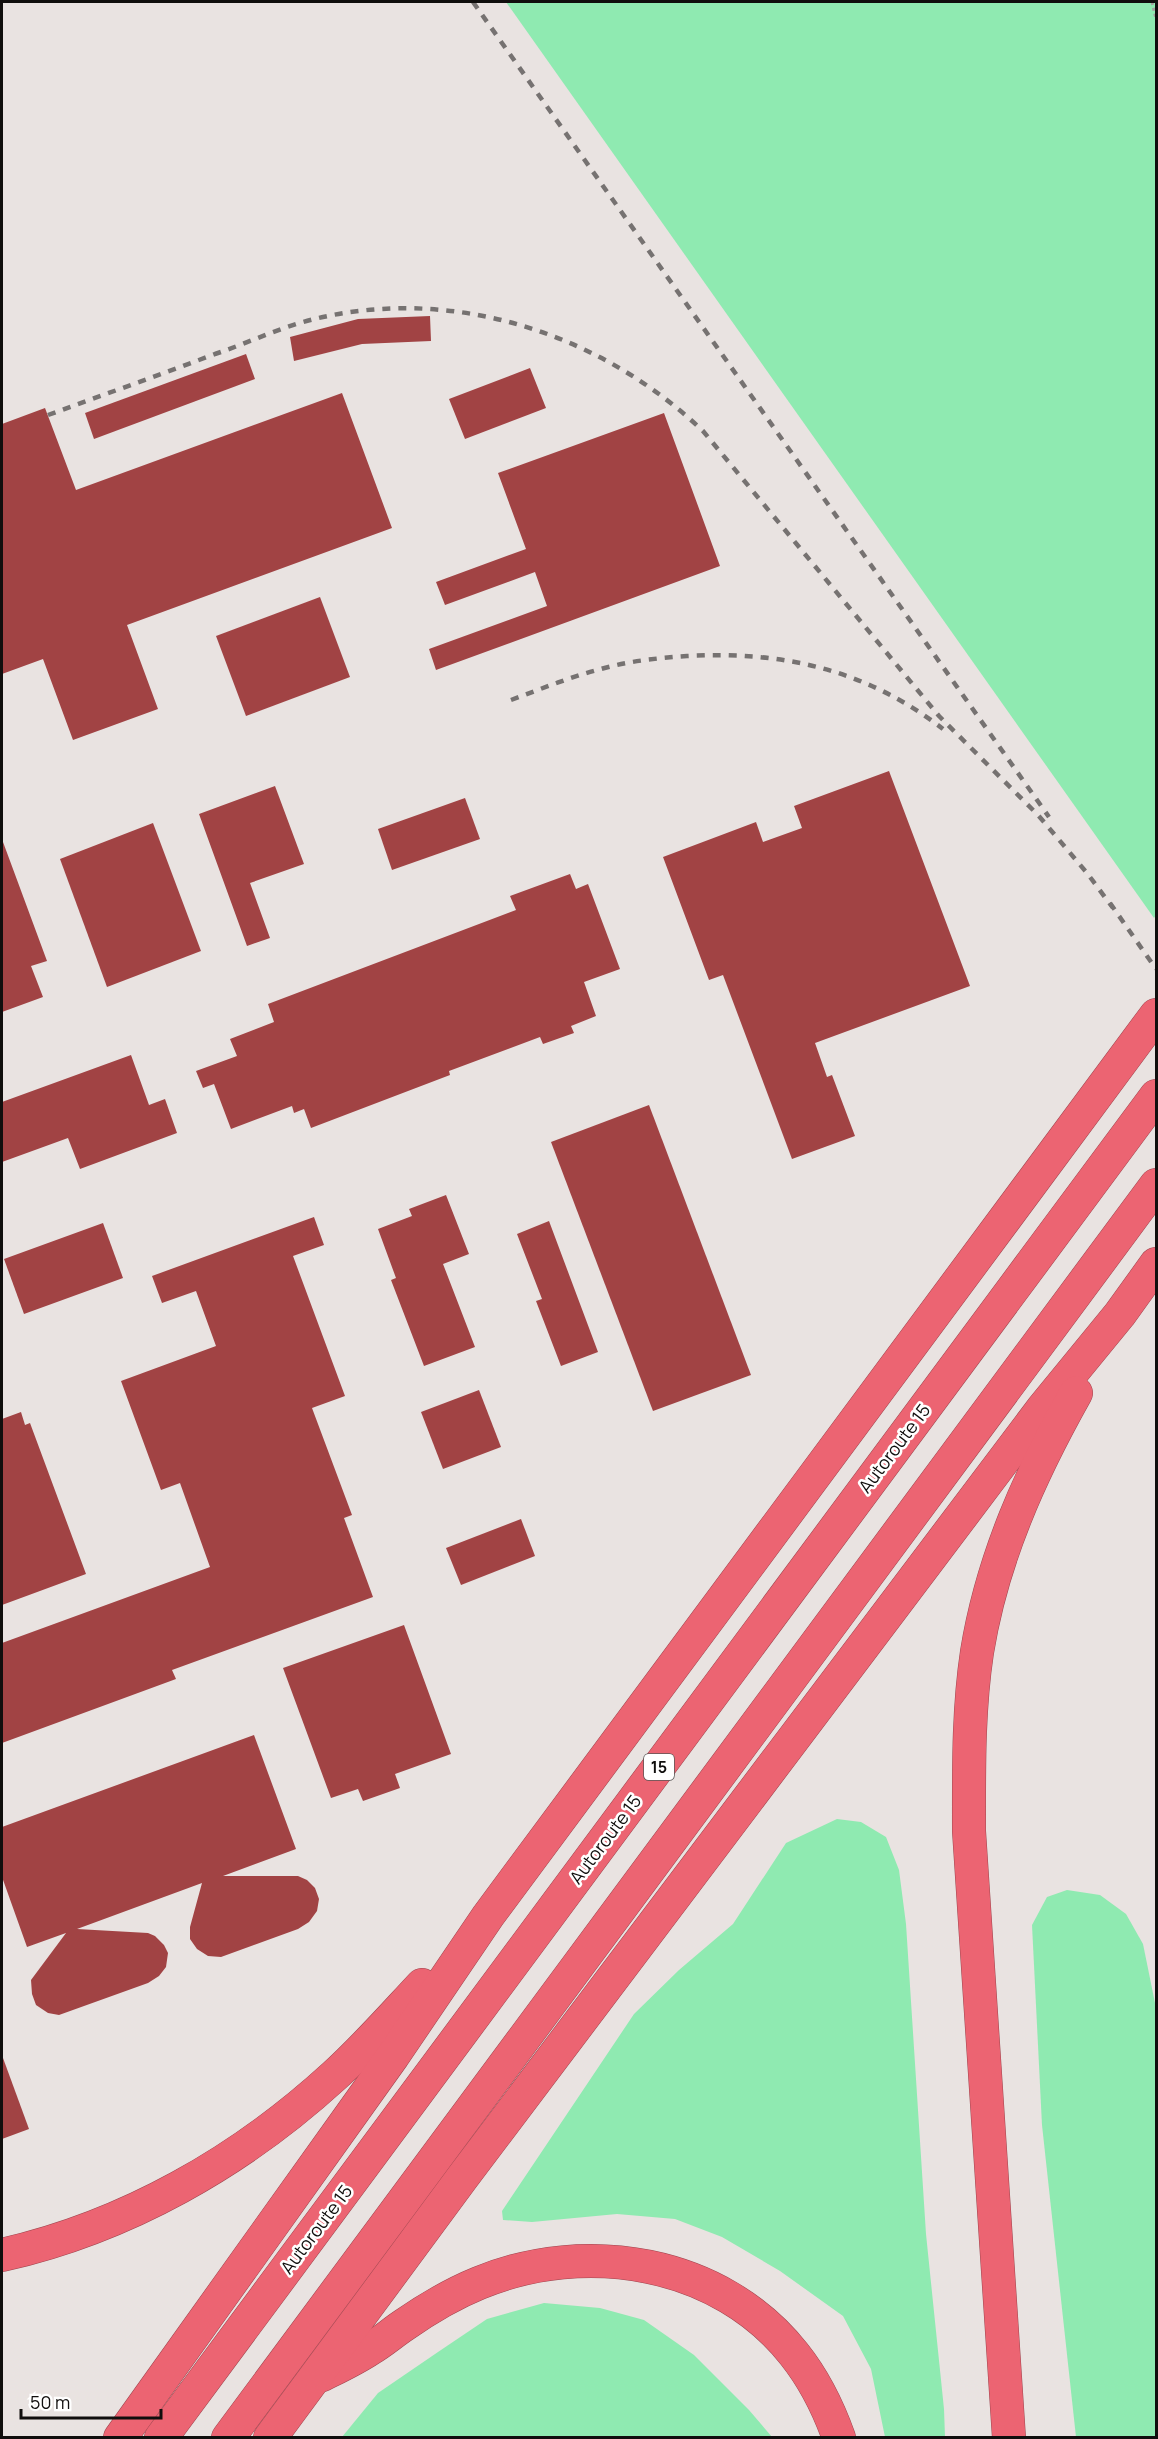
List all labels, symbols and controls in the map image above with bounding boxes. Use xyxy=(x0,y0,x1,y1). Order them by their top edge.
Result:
street label: Autoroute 15 xyxy=(853,1399,935,1497)
road number: 15 xyxy=(644,1754,674,1780)
street label: Autoroute 15 xyxy=(564,1790,646,1888)
street label: Autoroute 15 xyxy=(275,2180,357,2278)
scale bar xyxy=(21,2382,160,2420)
text: 50 m xyxy=(30,2390,70,2414)

